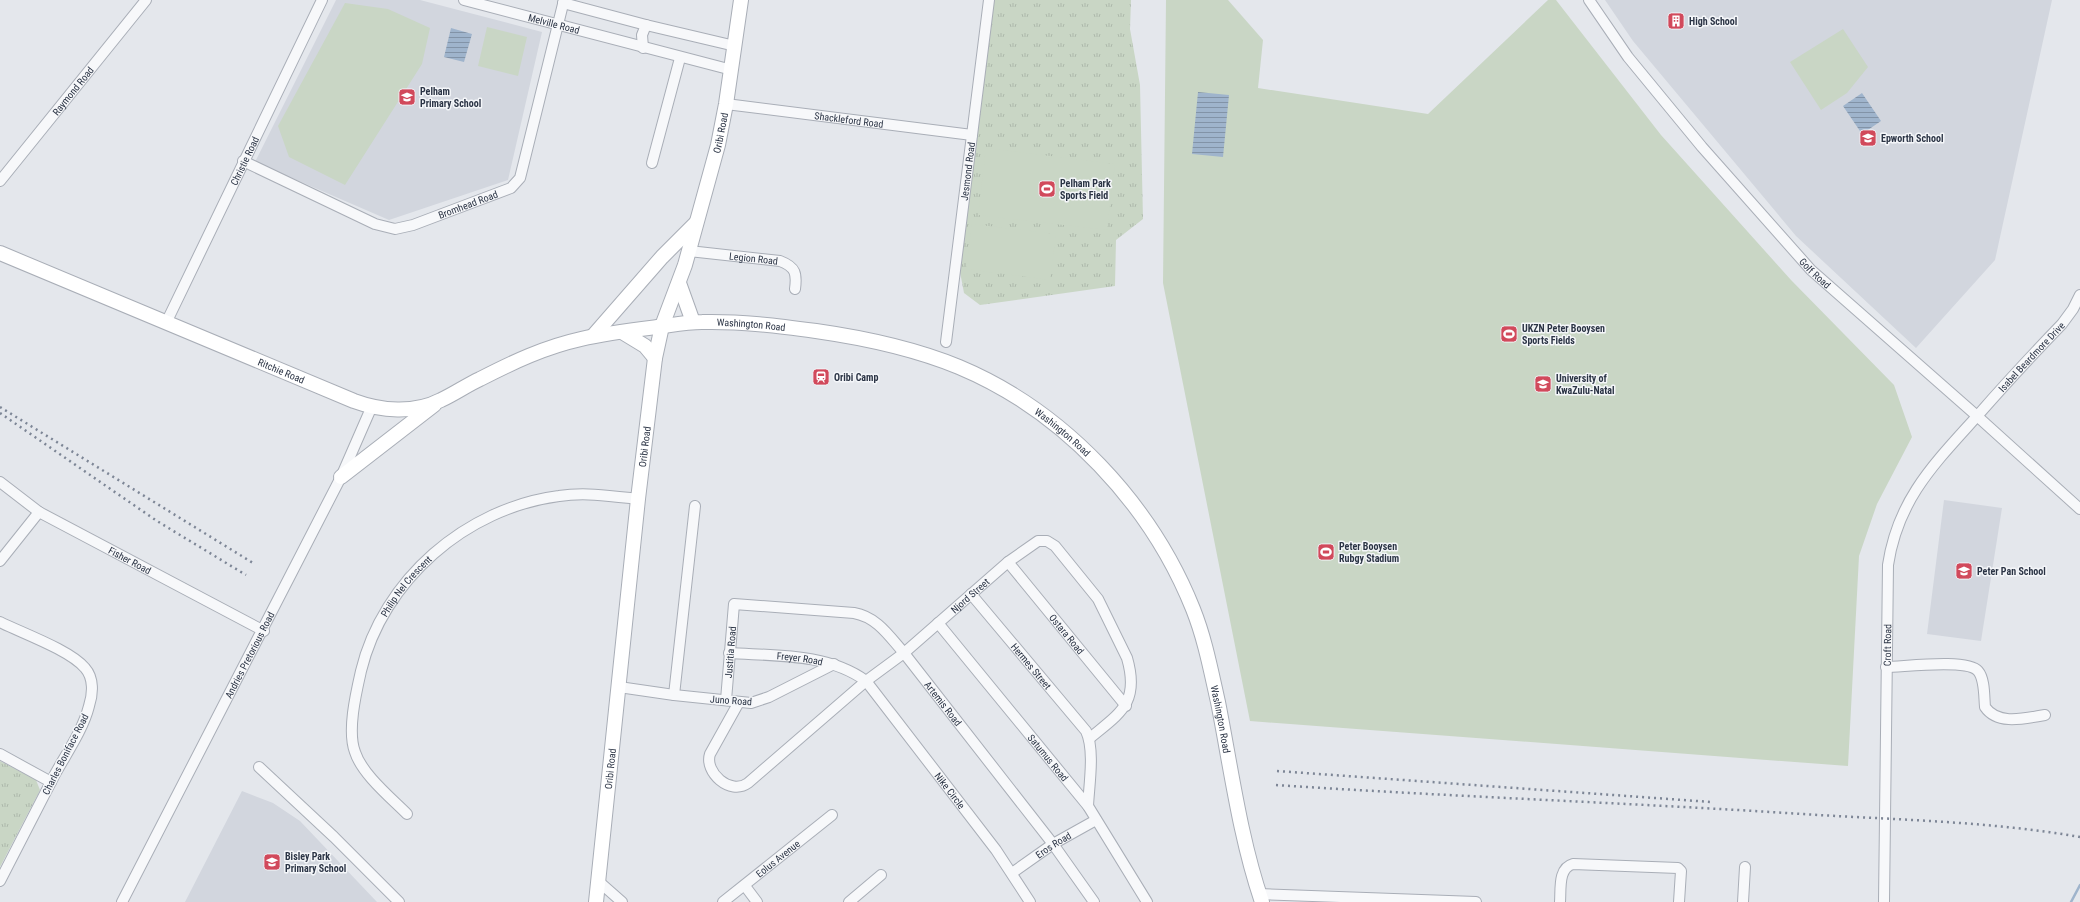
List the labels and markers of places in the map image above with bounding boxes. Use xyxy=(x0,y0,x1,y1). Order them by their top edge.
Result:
building icon: High School xyxy=(1666,11,1686,31)
place label: High School xyxy=(1689,16,1737,27)
place label: Pelham Primary School xyxy=(420,86,481,109)
school or university icon: Pelham Primary School xyxy=(397,87,417,107)
school or university icon: Epworth School xyxy=(1858,128,1878,148)
place label: Epworth School xyxy=(1881,133,1943,144)
place label: Pelham Park Sports Field xyxy=(1060,178,1111,201)
sports icon: Pelham Park Sports Field xyxy=(1037,179,1057,199)
place label: UKZN Peter Booysen Sports Fields xyxy=(1522,323,1605,346)
sports icon: UKZN Peter Booysen Sports Fields xyxy=(1499,324,1519,344)
station icon: Oribi Camp xyxy=(811,367,831,387)
place label: Oribi Camp xyxy=(834,372,878,383)
place label: University of KwaZulu-Natal xyxy=(1556,373,1615,396)
school or university icon: University of KwaZulu-Natal xyxy=(1533,374,1553,394)
place label: Peter Booysen Rubgy Stadium xyxy=(1339,541,1399,564)
sports icon: Peter Booysen Rubgy Stadium xyxy=(1316,542,1336,562)
school or university icon: Peter Pan School xyxy=(1954,561,1974,581)
place label: Peter Pan School xyxy=(1977,566,2046,577)
place label: Bisley Park Primary School xyxy=(285,851,346,874)
school or university icon: Bisley Park Primary School xyxy=(262,852,282,872)

